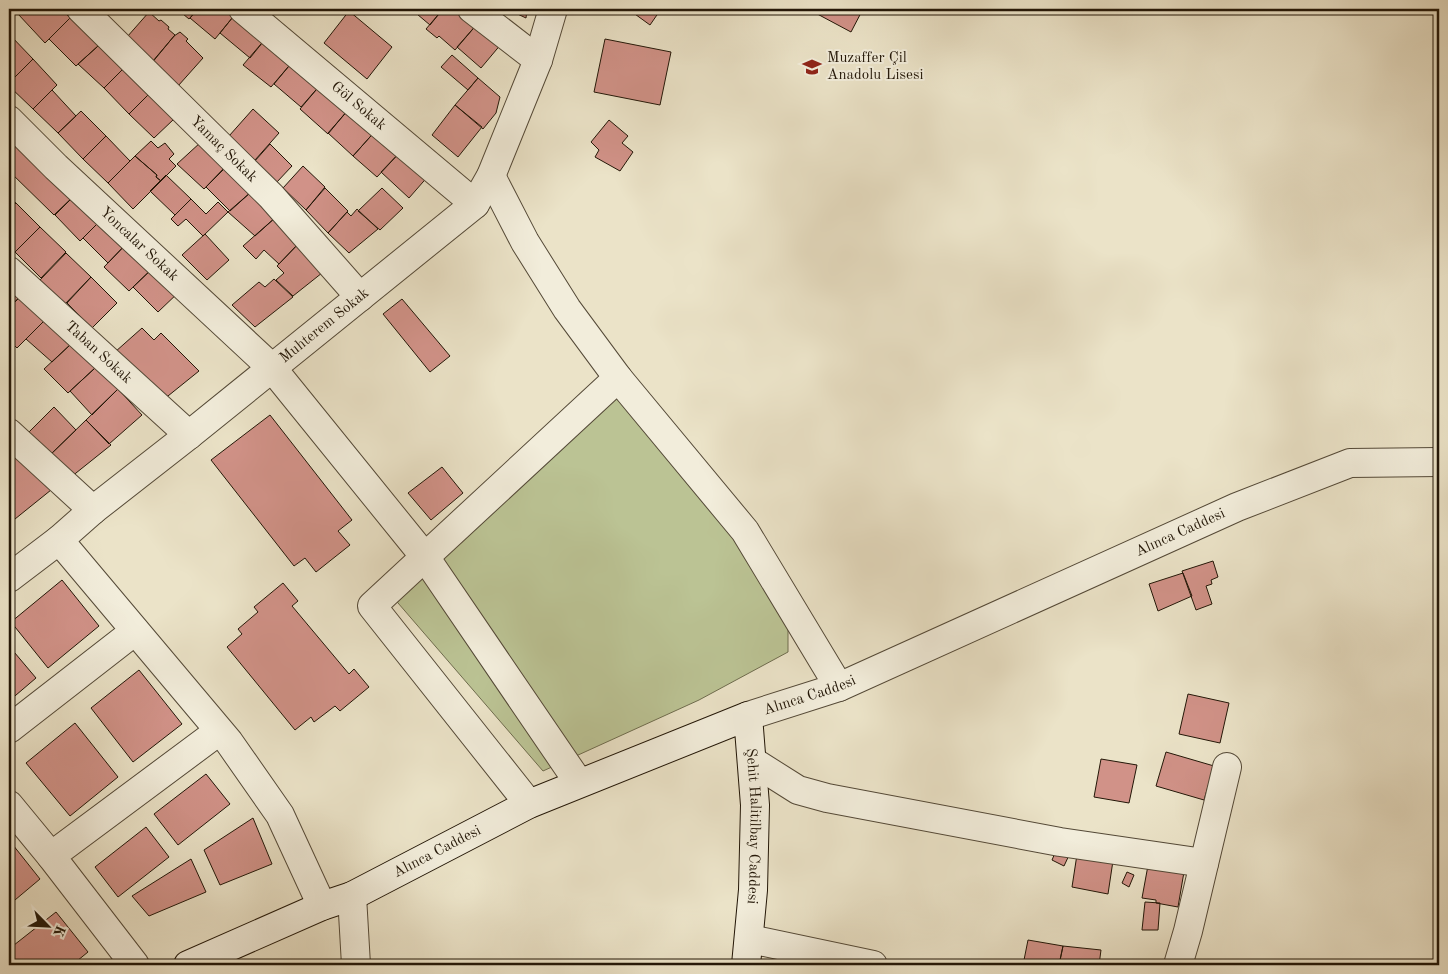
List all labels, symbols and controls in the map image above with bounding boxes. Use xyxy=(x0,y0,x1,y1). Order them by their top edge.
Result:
place label: Muzaffer Çil Anadolu Lisesi xyxy=(827,51,924,83)
school or university icon: Muzaffer Çil Anadolu Lisesi xyxy=(801,56,823,78)
street label: Göl Sokak xyxy=(328,79,389,133)
street label: Yamaç Sokak xyxy=(187,113,260,185)
street label: Yoncalar Sokak xyxy=(97,204,181,284)
street label: Muhterem Sokak xyxy=(277,285,372,366)
street label: Taban Sokak xyxy=(62,318,135,387)
street label: Alınca Caddesi xyxy=(1133,506,1227,559)
street label: Alınca Caddesi xyxy=(762,673,858,718)
street label: Şehit Halitilbay Caddesi xyxy=(743,748,763,905)
street label: Alınca Caddesi xyxy=(391,823,483,881)
north arrow xyxy=(22,902,72,952)
text: K xyxy=(50,923,68,939)

